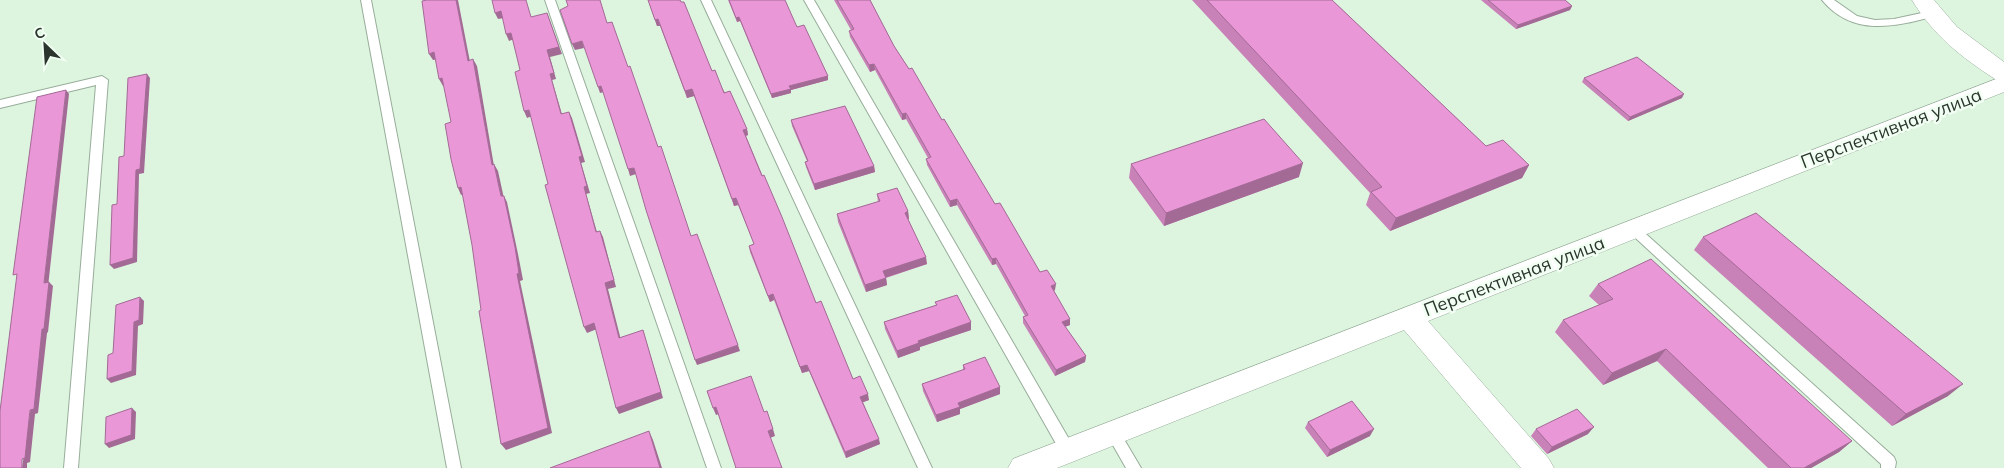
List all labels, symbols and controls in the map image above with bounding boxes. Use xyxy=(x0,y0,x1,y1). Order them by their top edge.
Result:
north arrow xyxy=(20,20,70,70)
text: С xyxy=(31,23,48,43)
street label: Перспективная улица xyxy=(1797,83,1985,173)
street label: Перспективная улица xyxy=(1420,231,1608,321)

